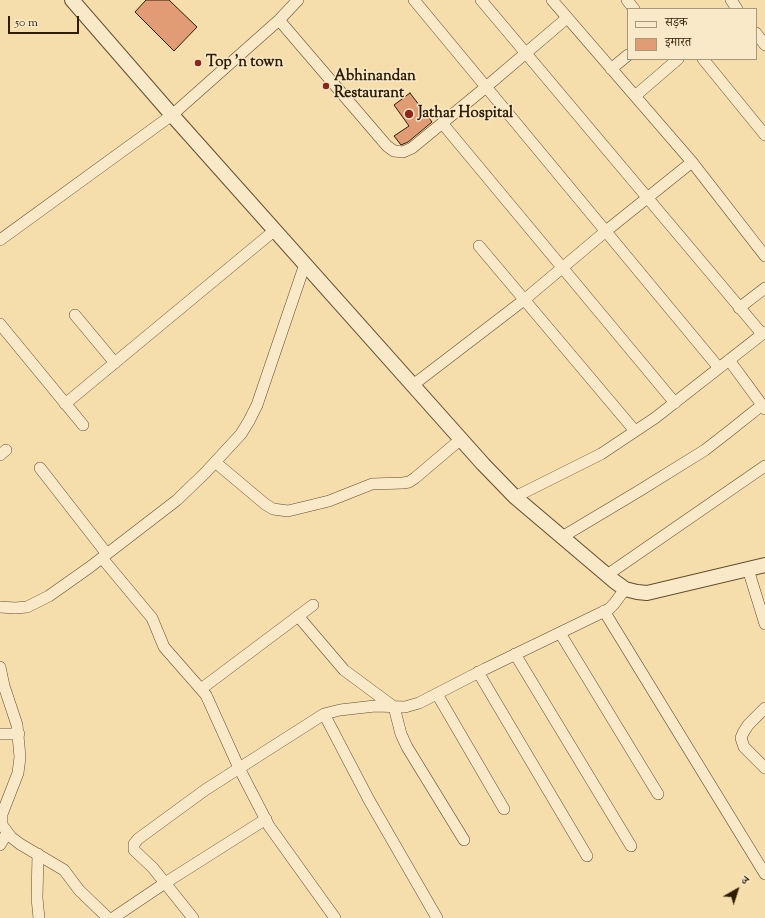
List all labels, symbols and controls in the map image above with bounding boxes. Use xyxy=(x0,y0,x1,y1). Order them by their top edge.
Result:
scale bar xyxy=(10,8,81,34)
legend xyxy=(627,8,757,60)
text: 50 m xyxy=(15,14,38,32)
text: सड़क xyxy=(665,14,688,32)
text: इमारत xyxy=(665,34,691,52)
place label: Top 'n town xyxy=(206,54,283,72)
marker: Top 'n town xyxy=(193,58,203,68)
place label: Abhinandan Restaurant xyxy=(334,68,416,103)
marker: Abhinandan Restaurant xyxy=(321,81,331,91)
place label: Jathar Hospital xyxy=(418,105,513,123)
marker: Jathar Hospital xyxy=(403,108,415,120)
north arrow xyxy=(717,870,757,910)
text: उ xyxy=(737,873,752,889)

